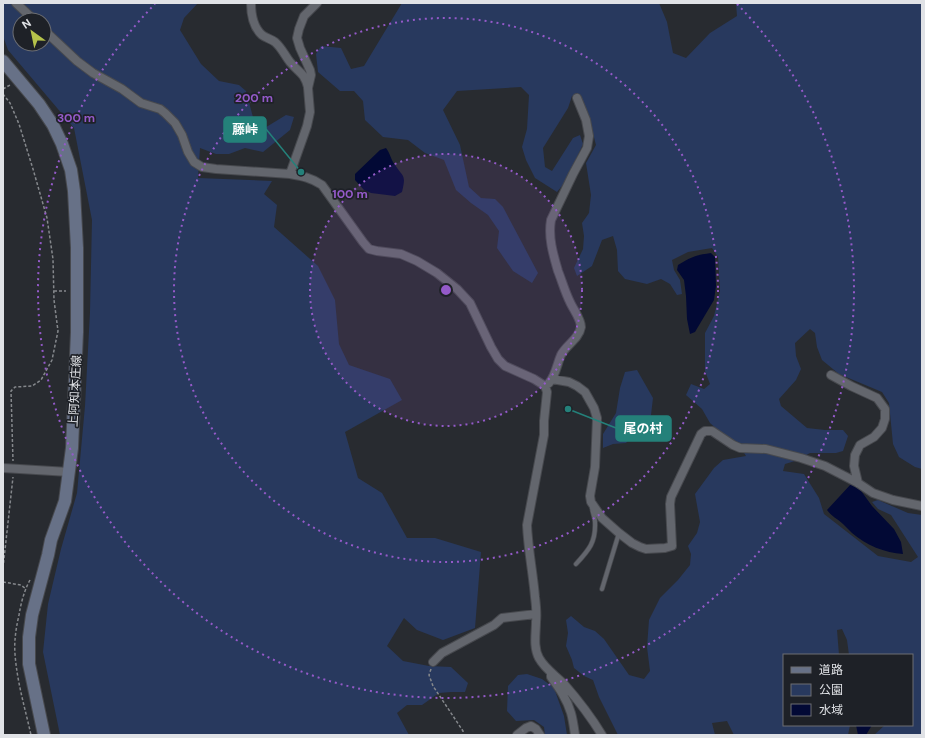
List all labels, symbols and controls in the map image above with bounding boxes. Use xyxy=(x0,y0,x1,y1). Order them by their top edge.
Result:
north arrow xyxy=(12,12,52,52)
text: N xyxy=(19,16,34,32)
text: 200 m xyxy=(235,90,273,106)
text: 300 m xyxy=(57,110,95,126)
callout: 藤峠 xyxy=(224,117,266,142)
text: 藤峠 xyxy=(232,121,258,138)
text: 100 m xyxy=(332,186,368,202)
centre of rings xyxy=(439,283,453,297)
street label: 上阿知本庄線 xyxy=(65,355,85,427)
callout: 尾の村 xyxy=(616,416,671,441)
text: 尾の村 xyxy=(623,420,663,437)
legend xyxy=(783,654,913,726)
text: 道路 xyxy=(819,662,843,678)
text: 公園 xyxy=(819,682,843,698)
text: 水域 xyxy=(819,702,843,718)

